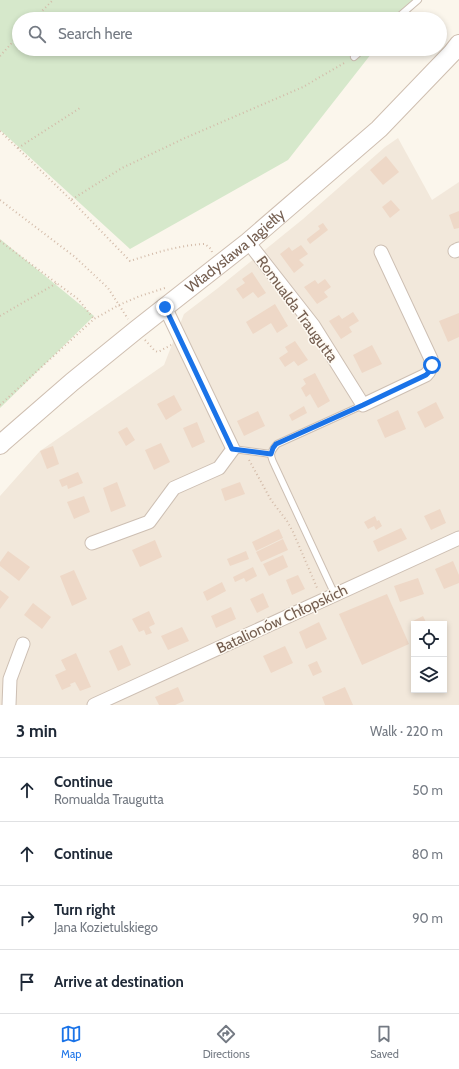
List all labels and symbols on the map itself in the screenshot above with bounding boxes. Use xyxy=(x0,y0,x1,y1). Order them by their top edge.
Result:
street label: Władysława Jagiełły xyxy=(182,205,289,297)
street label: Romualda Traugutta xyxy=(253,252,342,366)
route end xyxy=(156,298,174,316)
route start xyxy=(423,356,441,374)
street label: Batalionów Chłopskich xyxy=(214,581,350,657)

